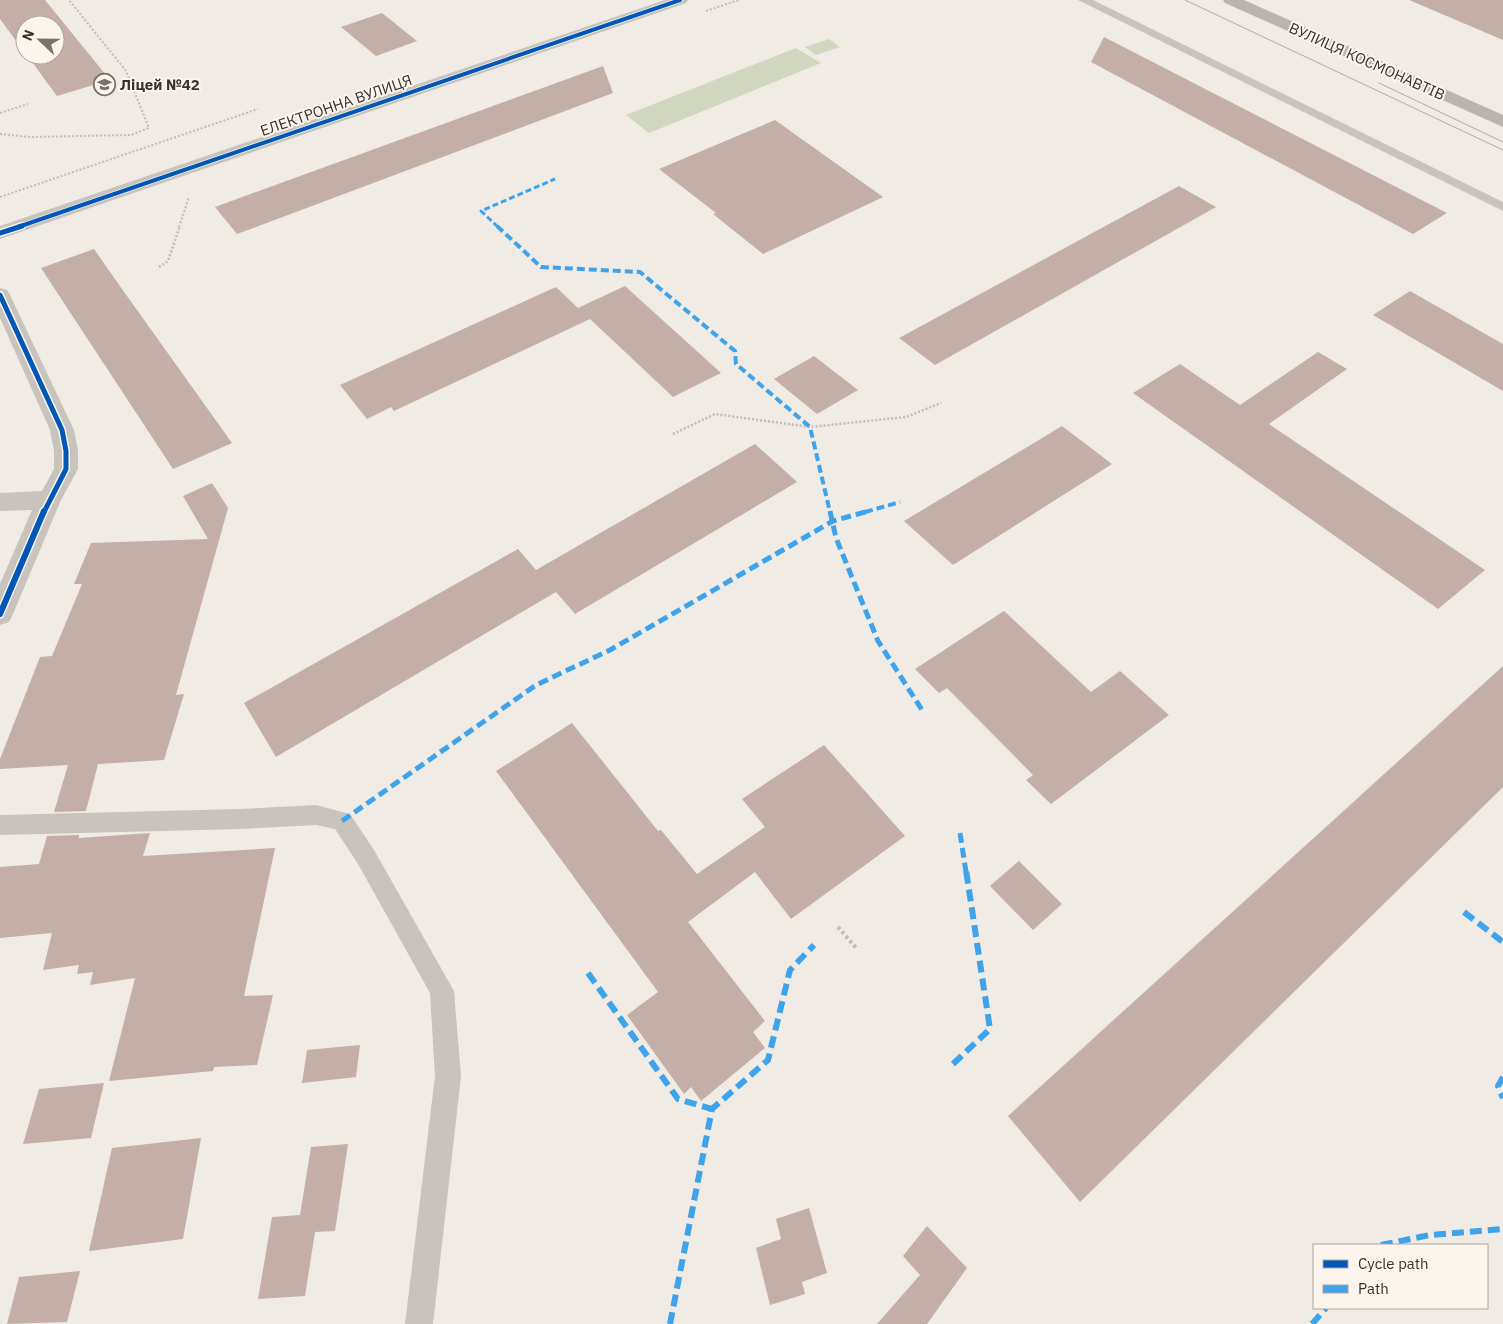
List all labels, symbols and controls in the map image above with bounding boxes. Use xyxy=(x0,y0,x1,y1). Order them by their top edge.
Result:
north arrow xyxy=(15,15,65,65)
street label: ВУЛИЦЯ КОСМОНАВТІВ xyxy=(1286,18,1448,104)
text: N xyxy=(18,27,38,43)
street label: ЕЛЕКТРОННА ВУЛИЦЯ xyxy=(258,70,414,140)
school or university icon: Ліцей №42 xyxy=(92,72,116,96)
place label: Ліцей №42 xyxy=(120,75,200,94)
legend xyxy=(1313,1244,1488,1309)
text: Cycle path xyxy=(1358,1254,1429,1273)
text: Path xyxy=(1358,1279,1389,1298)

